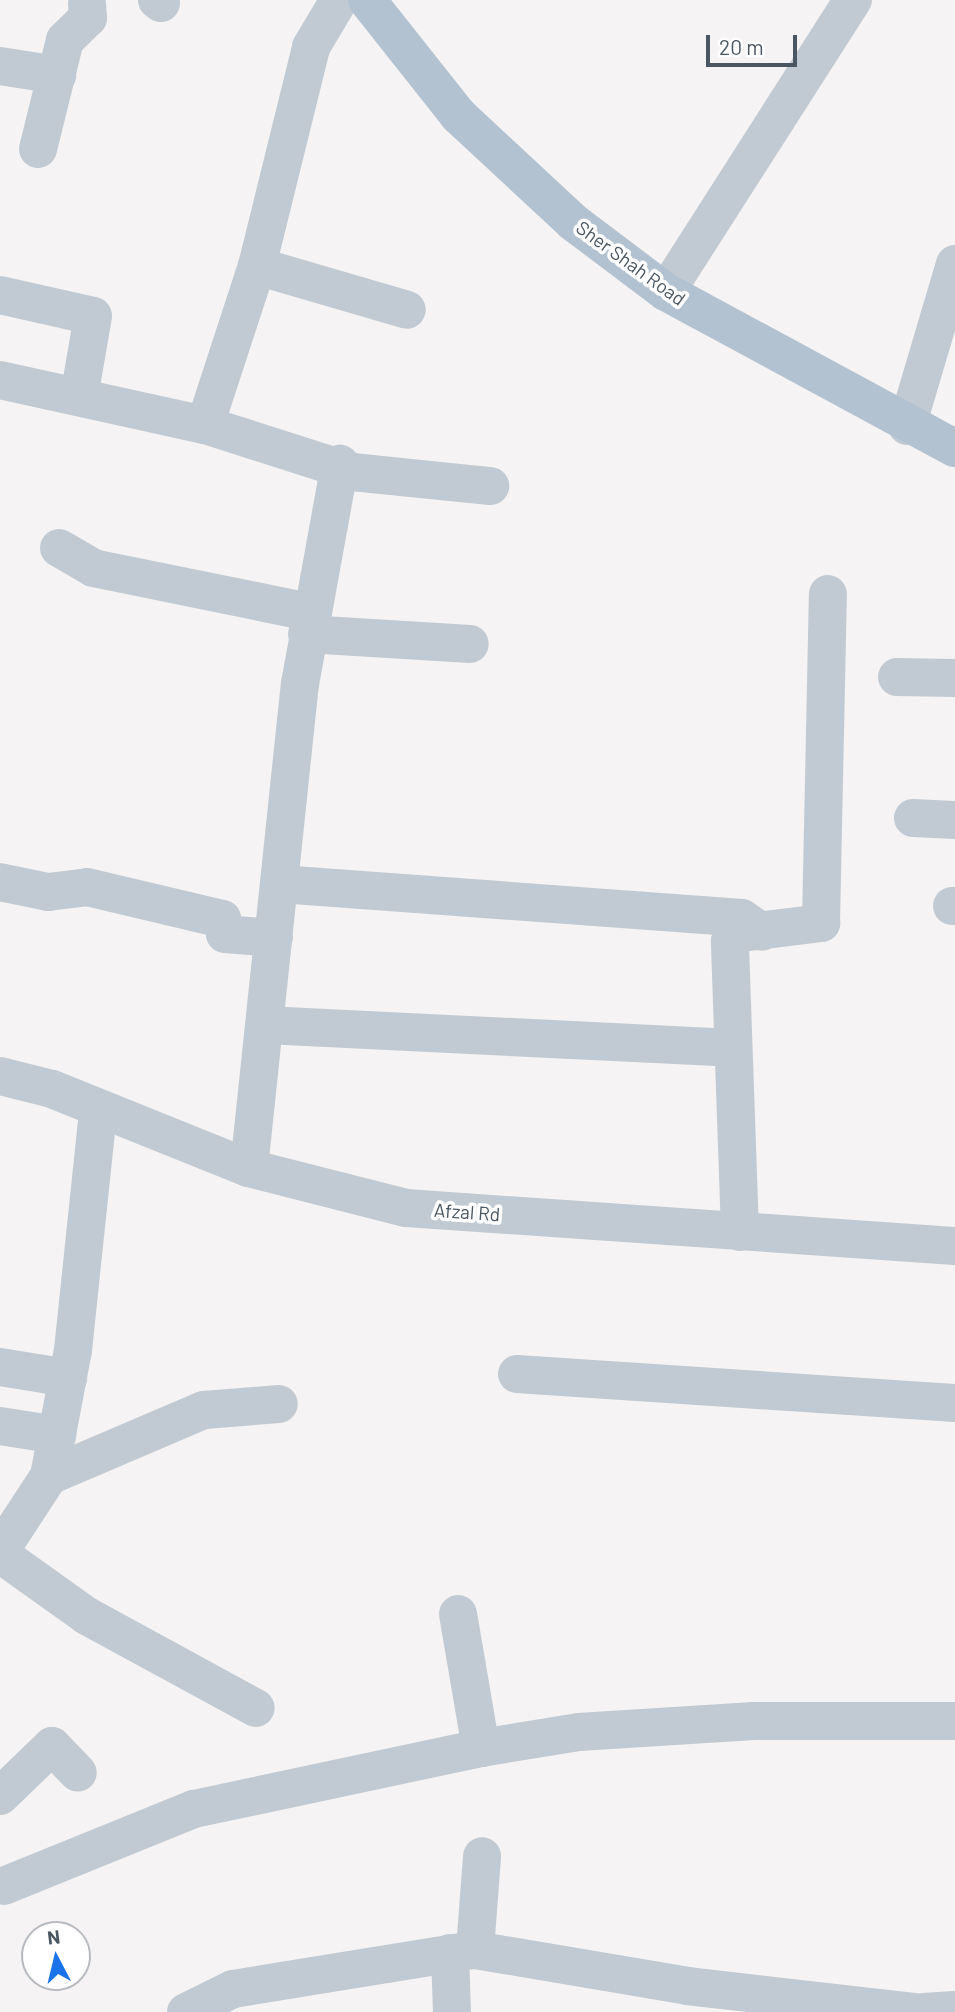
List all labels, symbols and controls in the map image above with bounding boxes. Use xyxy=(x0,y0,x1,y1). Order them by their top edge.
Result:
scale bar xyxy=(710,21,801,65)
text: 20 m xyxy=(719,34,764,59)
street label: Sher Shah Road xyxy=(572,216,690,310)
street label: Afzal Rd xyxy=(433,1198,501,1226)
north arrow xyxy=(21,1921,91,1991)
text: N xyxy=(46,1924,61,1949)

